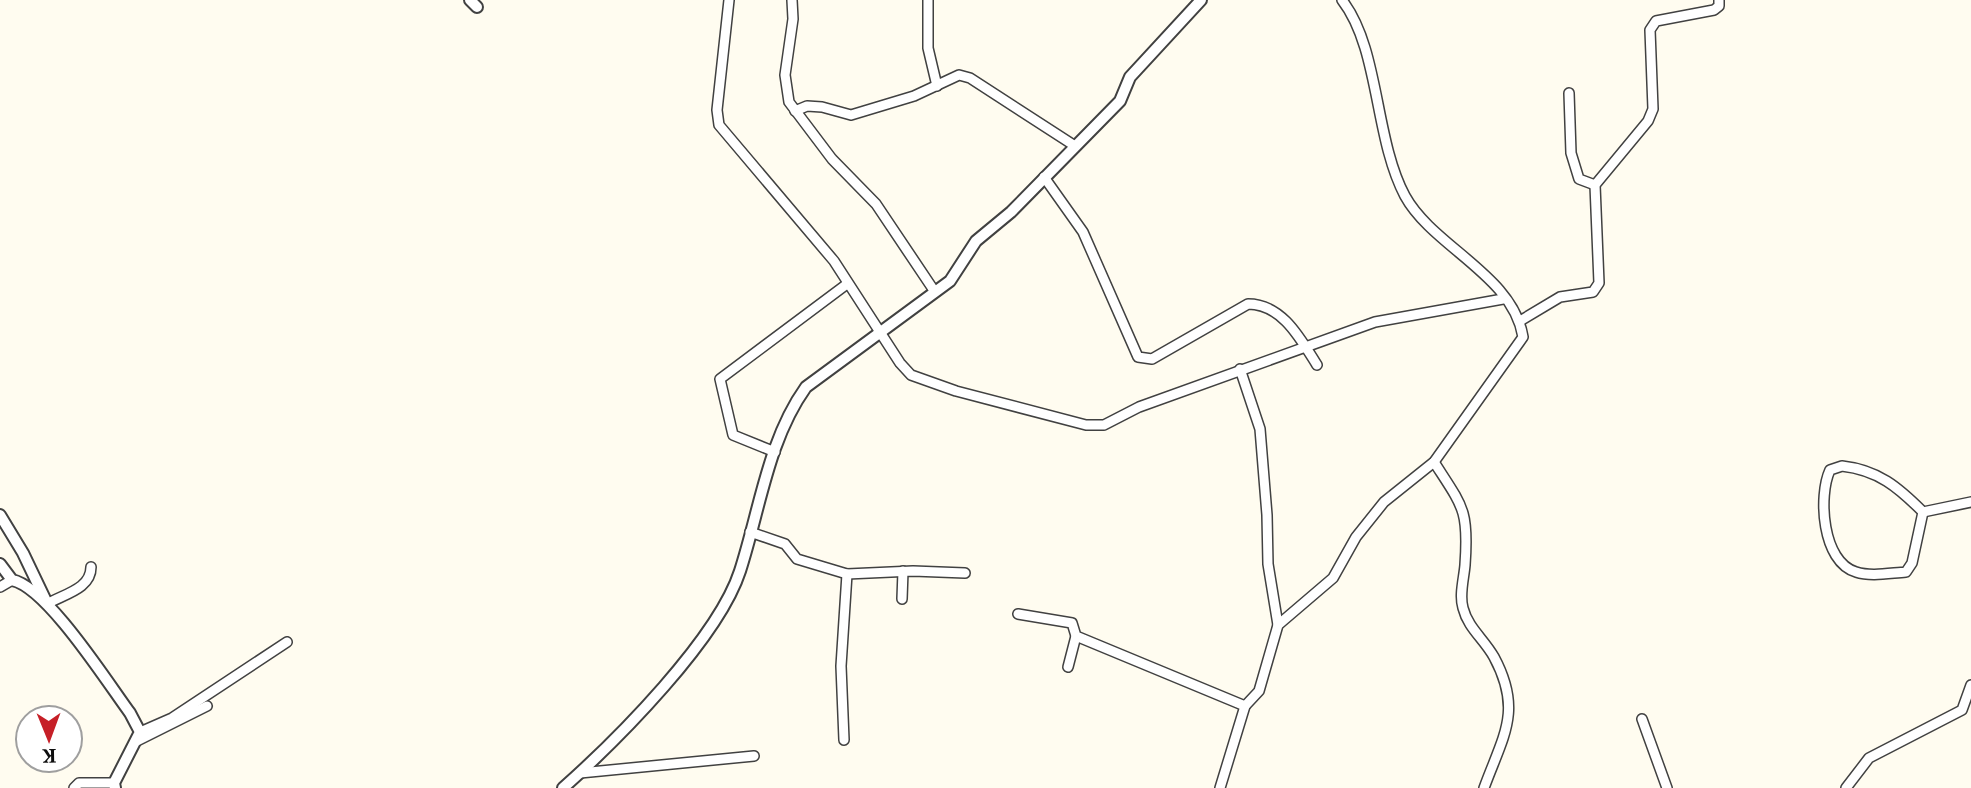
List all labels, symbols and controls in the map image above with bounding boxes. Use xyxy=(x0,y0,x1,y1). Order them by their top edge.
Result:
north arrow xyxy=(14,704,84,774)
text: K xyxy=(42,743,56,769)

